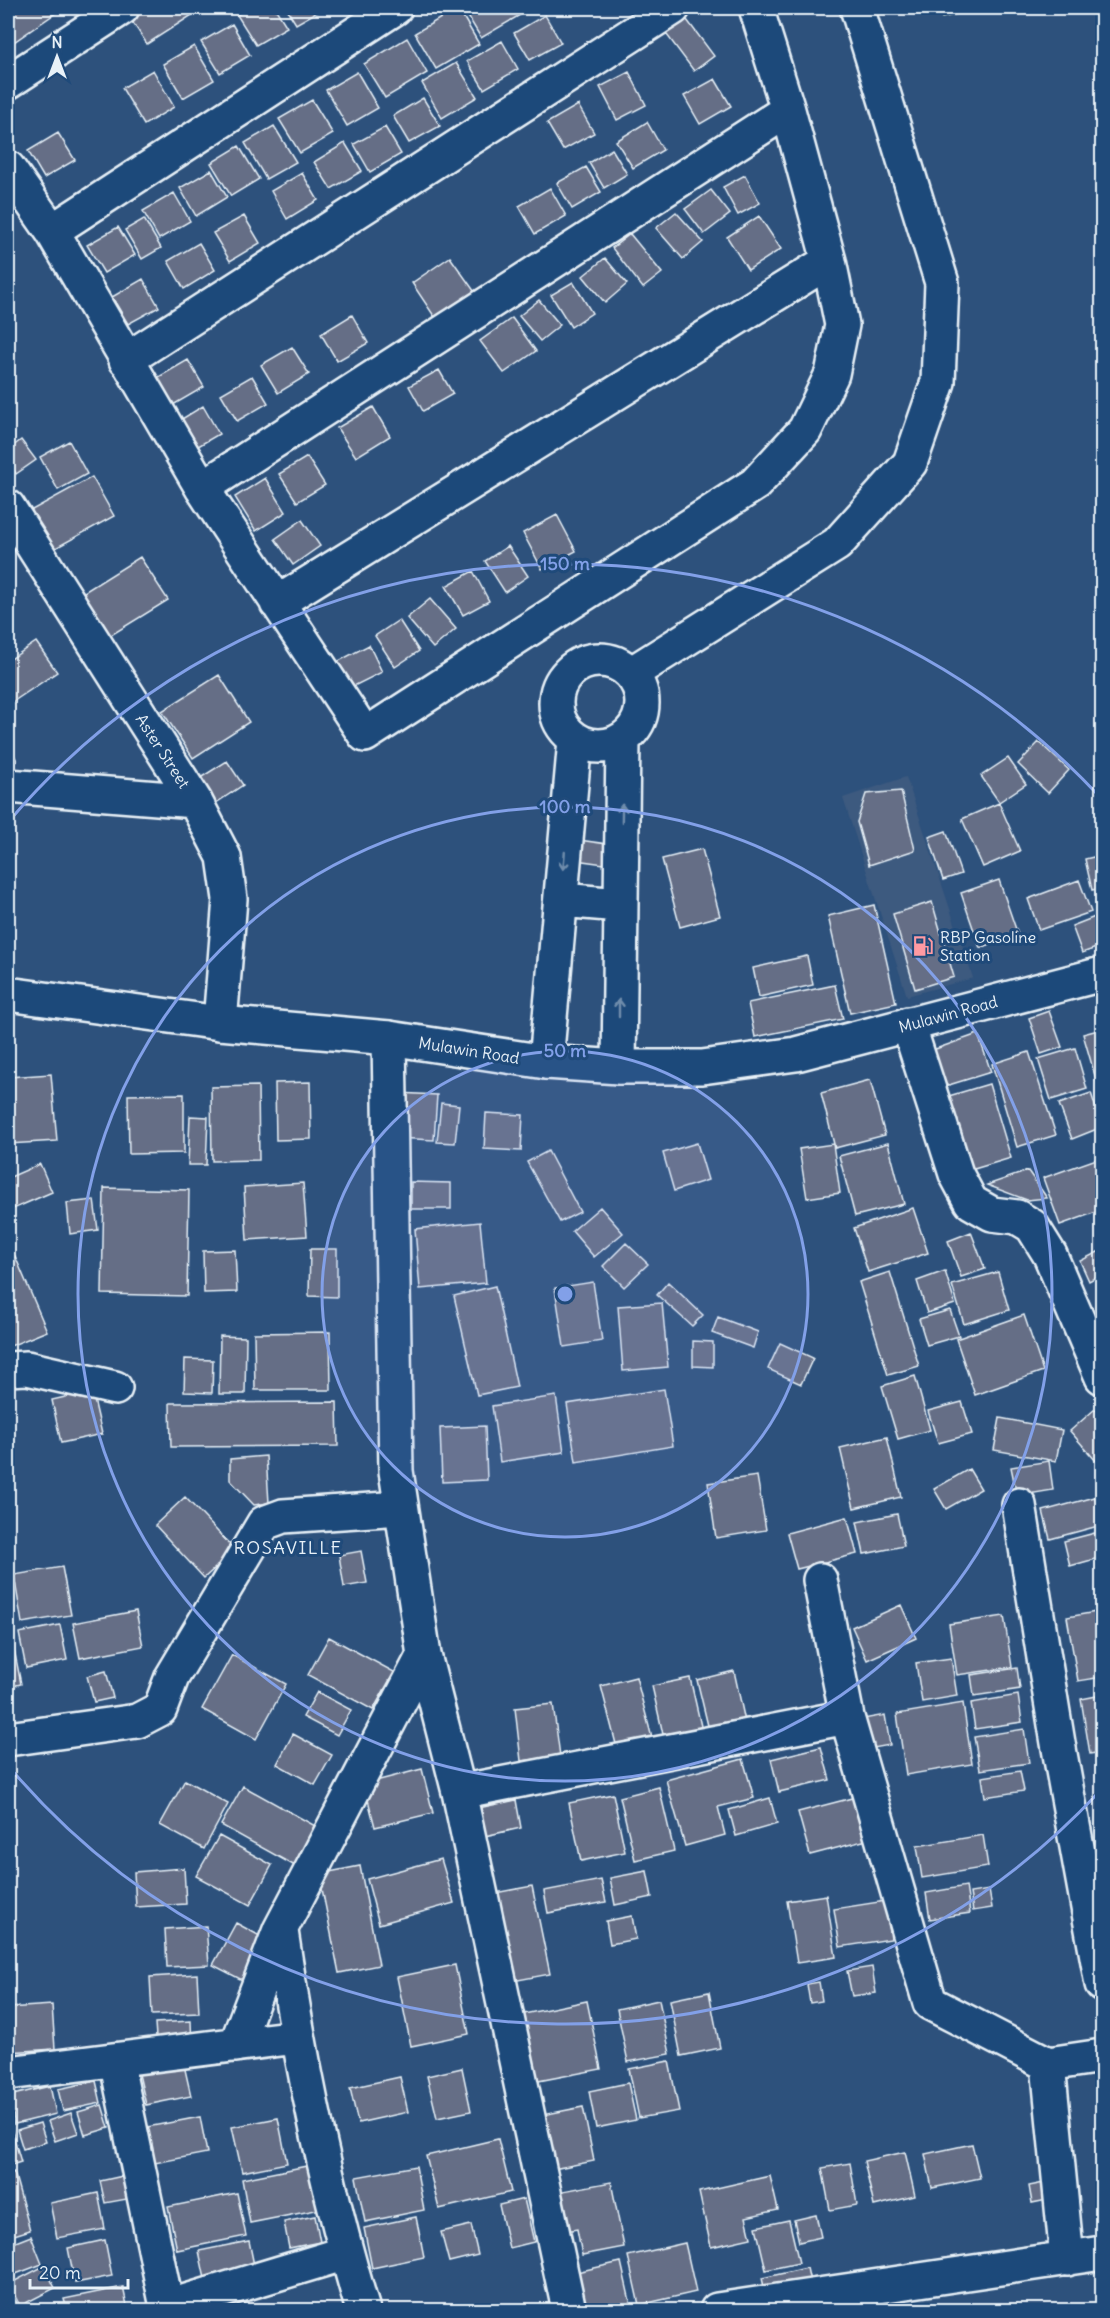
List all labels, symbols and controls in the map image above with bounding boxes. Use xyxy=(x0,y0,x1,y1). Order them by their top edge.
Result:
north arrow xyxy=(27,27,87,87)
text: N xyxy=(51,32,63,52)
text: 150 m xyxy=(540,552,590,575)
street label: Aster Street xyxy=(132,710,195,792)
text: 100 m xyxy=(540,795,591,818)
one-way arrow xyxy=(616,804,628,824)
one-way arrow xyxy=(558,850,569,870)
place label: RBP Gasoline Station xyxy=(940,927,1036,965)
fuel station icon: RBP Gasoline Station xyxy=(911,934,935,958)
street label: Mulawin Road xyxy=(896,991,1000,1037)
one-way arrow xyxy=(613,999,625,1019)
street label: Mulawin Road xyxy=(417,1032,521,1068)
text: 50 m xyxy=(544,1039,586,1062)
centre of rings xyxy=(555,1284,575,1304)
district label: ROSAVILLE xyxy=(233,1536,343,1559)
scale bar xyxy=(30,2252,128,2290)
text: 20 m xyxy=(39,2261,81,2284)

